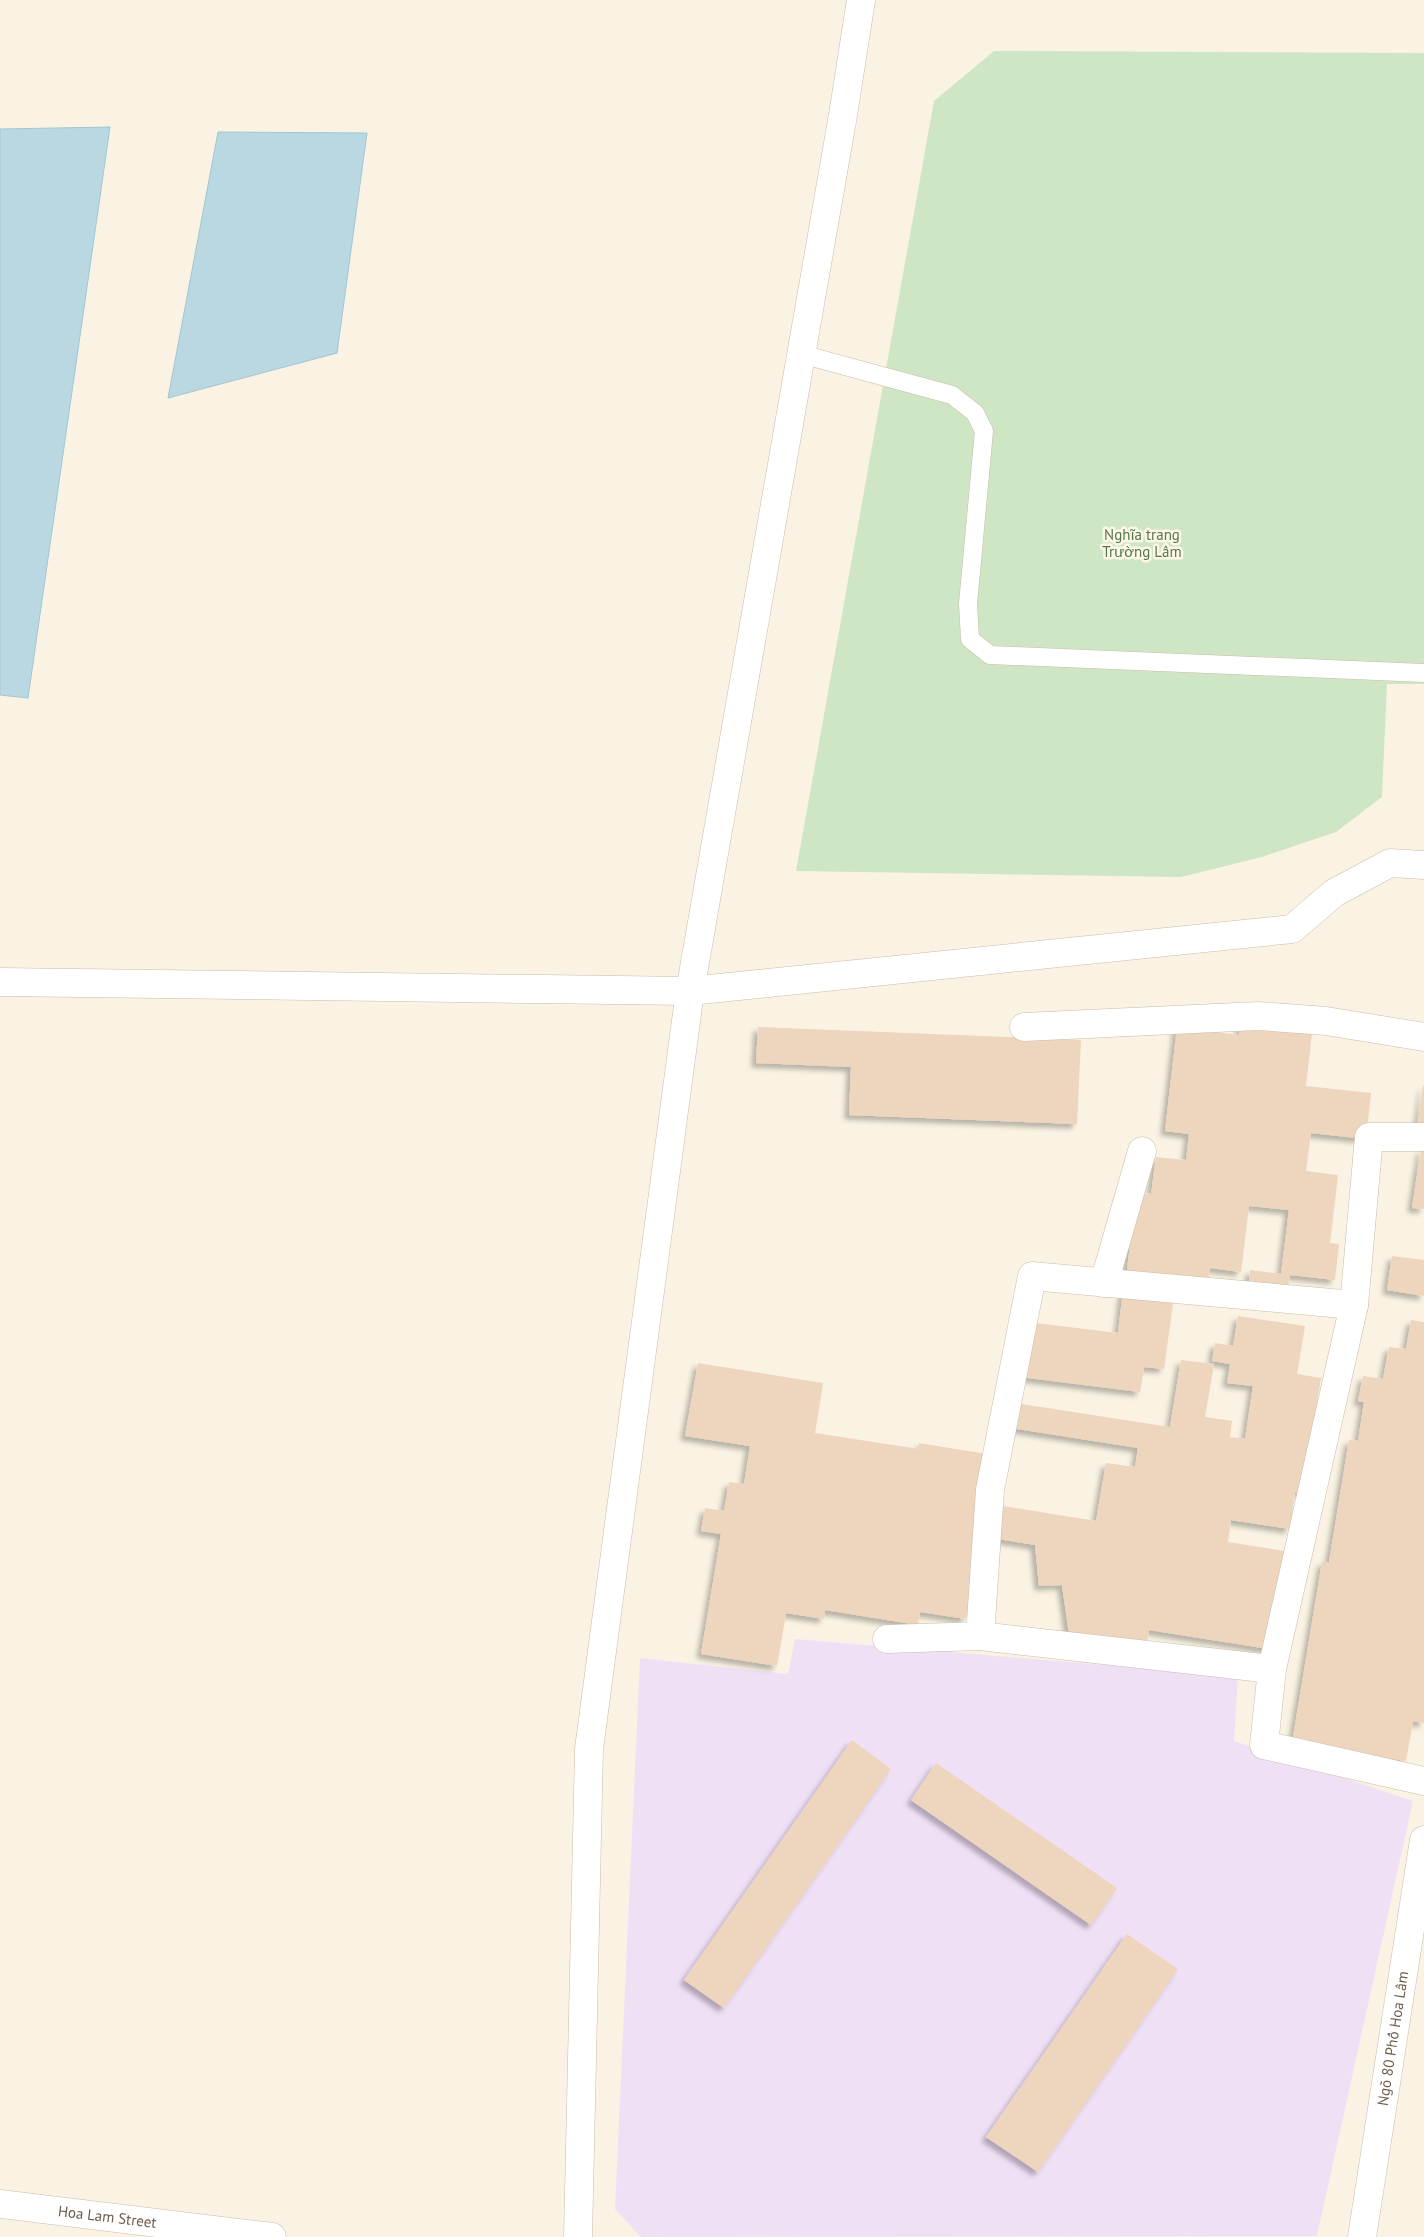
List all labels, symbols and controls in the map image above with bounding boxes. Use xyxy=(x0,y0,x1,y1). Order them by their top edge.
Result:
park label: Nghĩa trang Trường Lâm xyxy=(1102,525,1182,561)
street label: Ngõ 80 Phố Hoa Lâm xyxy=(1373,1970,1412,2107)
street label: Hoa Lam Street xyxy=(57,2201,158,2232)

